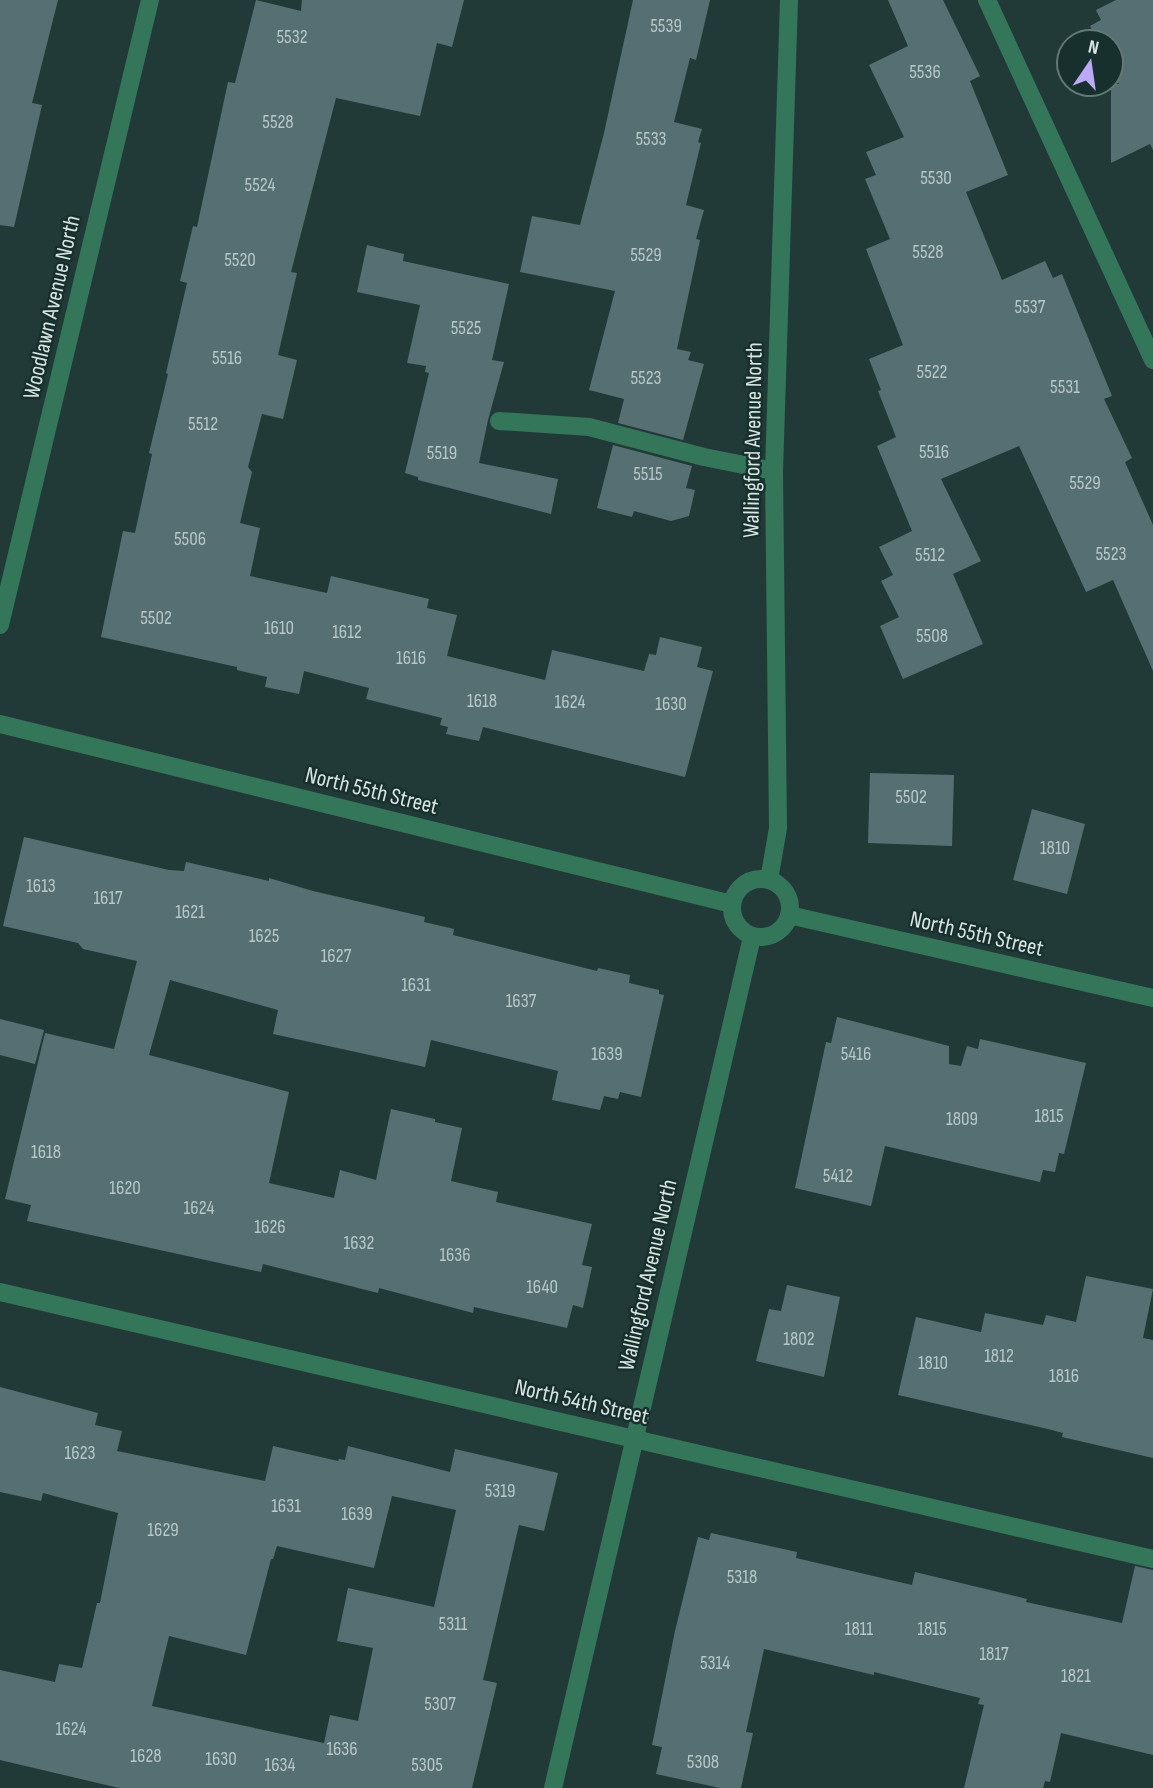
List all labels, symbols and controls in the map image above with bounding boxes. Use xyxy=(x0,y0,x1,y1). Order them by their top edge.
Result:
house number: 5539 xyxy=(650,15,682,38)
house number: 5532 xyxy=(276,26,308,49)
north arrow xyxy=(1055,28,1125,98)
text: N xyxy=(1086,36,1101,60)
house number: 5536 xyxy=(909,61,941,84)
house number: 5528 xyxy=(262,111,294,134)
house number: 5533 xyxy=(635,128,667,151)
house number: 5530 xyxy=(920,167,952,190)
house number: 5524 xyxy=(245,174,275,197)
street label: Woodlawn Avenue North xyxy=(17,213,87,402)
house number: 5528 xyxy=(912,241,944,264)
house number: 5529 xyxy=(630,244,662,267)
house number: 5520 xyxy=(224,249,256,272)
house number: 5537 xyxy=(1015,296,1046,319)
house number: 5525 xyxy=(451,317,481,340)
street label: Wallingford Avenue North xyxy=(737,342,769,538)
house number: 5516 xyxy=(212,347,242,370)
house number: 5522 xyxy=(917,361,947,384)
house number: 5523 xyxy=(630,367,662,390)
house number: 5531 xyxy=(1050,376,1080,399)
house number: 5512 xyxy=(188,413,218,436)
house number: 5516 xyxy=(919,441,949,464)
house number: 5519 xyxy=(427,442,457,465)
house number: 5515 xyxy=(633,463,663,486)
house number: 5529 xyxy=(1069,472,1101,495)
house number: 5506 xyxy=(174,528,206,551)
house number: 5523 xyxy=(1095,543,1127,566)
house number: 5512 xyxy=(915,544,945,567)
house number: 5502 xyxy=(140,607,172,630)
house number: 1610 xyxy=(264,617,294,640)
house number: 1612 xyxy=(332,621,362,644)
house number: 5508 xyxy=(916,625,948,648)
house number: 1616 xyxy=(396,647,426,670)
house number: 1618 xyxy=(467,690,497,713)
house number: 1624 xyxy=(555,691,585,714)
house number: 1630 xyxy=(655,693,687,716)
street label: North 55th Street xyxy=(302,761,441,821)
house number: 5502 xyxy=(895,786,927,809)
house number: 1810 xyxy=(1040,837,1070,860)
house number: 1613 xyxy=(26,875,56,898)
house number: 1617 xyxy=(93,887,123,910)
house number: 1621 xyxy=(175,901,205,924)
street label: North 55th Street xyxy=(907,905,1046,963)
house number: 1625 xyxy=(249,925,279,948)
house number: 1627 xyxy=(321,945,352,968)
house number: 1631 xyxy=(401,974,431,997)
house number: 1637 xyxy=(506,990,537,1013)
house number: 1639 xyxy=(591,1043,623,1066)
house number: 5416 xyxy=(841,1043,871,1066)
house number: 1815 xyxy=(1034,1105,1064,1128)
house number: 1809 xyxy=(946,1108,978,1131)
house number: 1618 xyxy=(31,1141,61,1164)
house number: 5412 xyxy=(823,1165,853,1188)
house number: 1620 xyxy=(109,1177,141,1200)
street label: Wallingford Avenue North xyxy=(612,1177,684,1374)
house number: 1624 xyxy=(184,1197,214,1220)
house number: 1626 xyxy=(254,1216,286,1239)
house number: 1632 xyxy=(344,1232,374,1255)
house number: 1636 xyxy=(439,1244,471,1267)
house number: 1640 xyxy=(526,1276,558,1299)
house number: 1802 xyxy=(783,1328,815,1351)
house number: 1812 xyxy=(984,1345,1014,1368)
house number: 1810 xyxy=(918,1352,948,1375)
house number: 1816 xyxy=(1049,1365,1079,1388)
street label: North 54th Street xyxy=(512,1373,651,1431)
house number: 1623 xyxy=(65,1442,96,1465)
house number: 5319 xyxy=(485,1480,515,1503)
house number: 1631 xyxy=(271,1495,301,1518)
house number: 1639 xyxy=(341,1503,373,1526)
house number: 1629 xyxy=(147,1519,179,1542)
house number: 5318 xyxy=(727,1566,757,1589)
house number: 5311 xyxy=(439,1613,468,1636)
house number: 1811 xyxy=(845,1618,873,1641)
house number: 1815 xyxy=(917,1618,947,1641)
house number: 1817 xyxy=(979,1643,1009,1666)
house number: 5314 xyxy=(700,1652,730,1675)
house number: 1821 xyxy=(1061,1665,1091,1688)
house number: 5307 xyxy=(424,1693,456,1716)
house number: 1624 xyxy=(56,1718,86,1741)
house number: 1636 xyxy=(326,1738,358,1761)
house number: 1628 xyxy=(130,1745,162,1768)
house number: 1630 xyxy=(205,1748,237,1771)
house number: 5308 xyxy=(687,1751,719,1774)
house number: 1634 xyxy=(265,1754,296,1777)
house number: 5305 xyxy=(411,1754,443,1777)

